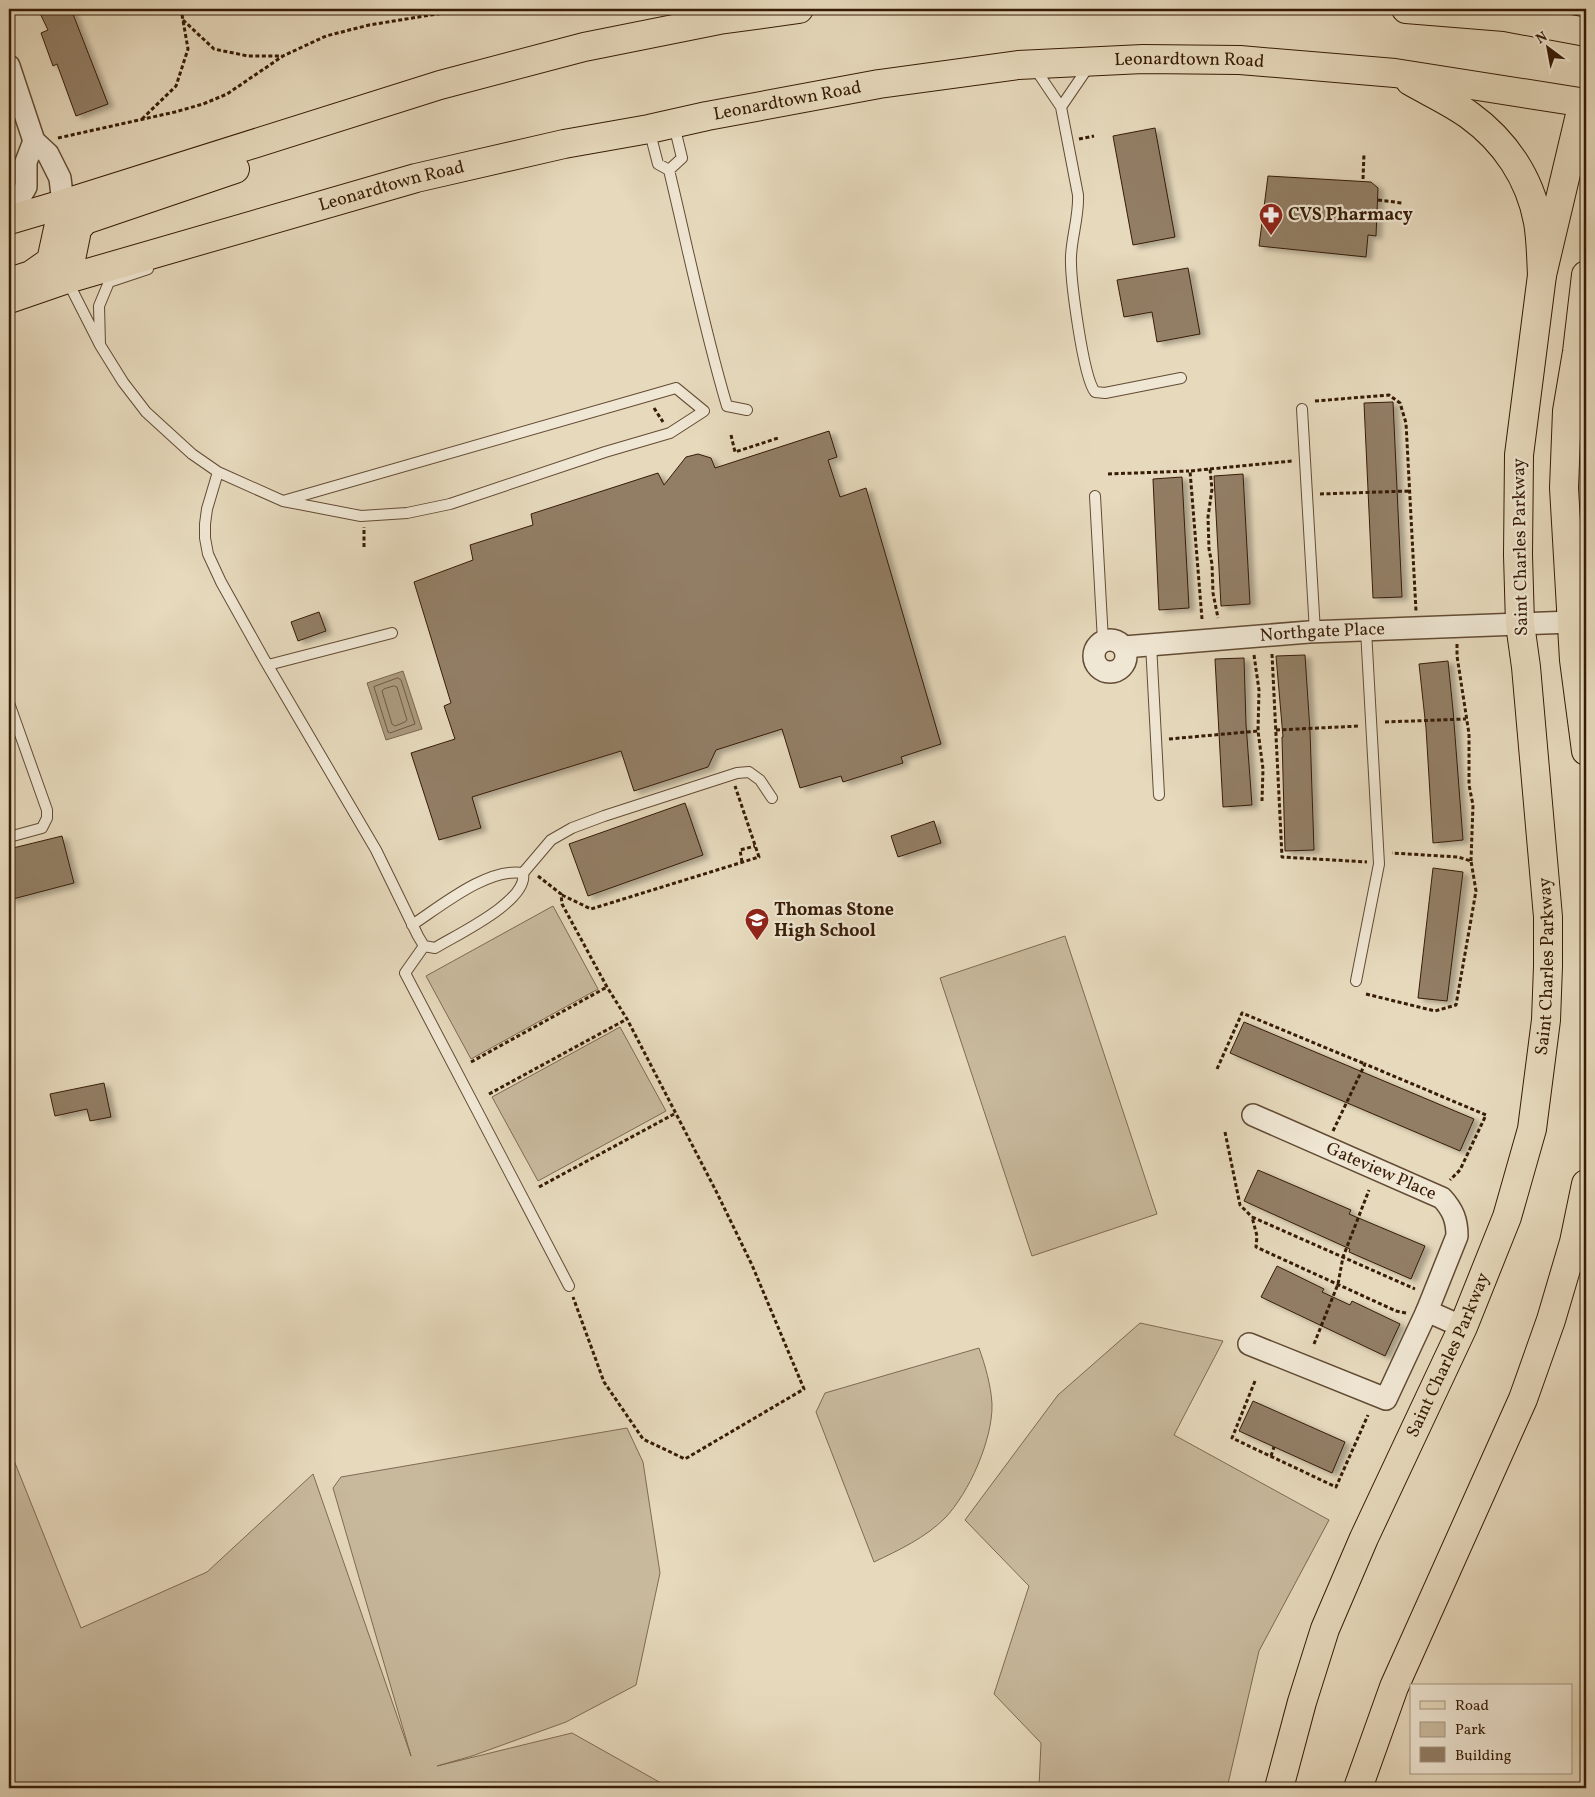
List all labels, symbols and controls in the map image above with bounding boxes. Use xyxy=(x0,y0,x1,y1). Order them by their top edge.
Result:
north arrow xyxy=(1522,22,1572,72)
text: N xyxy=(1533,27,1551,49)
street label: Leonardtown Road xyxy=(1114,46,1265,74)
street label: Leonardtown Road xyxy=(711,75,863,127)
street label: Leonardtown Road xyxy=(316,155,467,218)
pharmacy icon: CVS Pharmacy xyxy=(1258,202,1284,236)
place label: CVS Pharmacy xyxy=(1288,203,1413,228)
street label: Saint Charles Parkway xyxy=(1507,458,1535,636)
street label: Northgate Place xyxy=(1259,617,1385,648)
street label: Saint Charles Parkway xyxy=(1529,876,1561,1057)
place label: Thomas Stone High School xyxy=(774,898,894,944)
school or university icon: Thomas Stone High School xyxy=(744,907,770,941)
street label: Gateview Place xyxy=(1322,1136,1440,1206)
street label: Saint Charles Parkway xyxy=(1400,1269,1496,1442)
legend xyxy=(1410,1684,1572,1774)
text: Road xyxy=(1455,1696,1489,1717)
text: Park xyxy=(1455,1720,1486,1741)
text: Building xyxy=(1455,1746,1512,1767)

